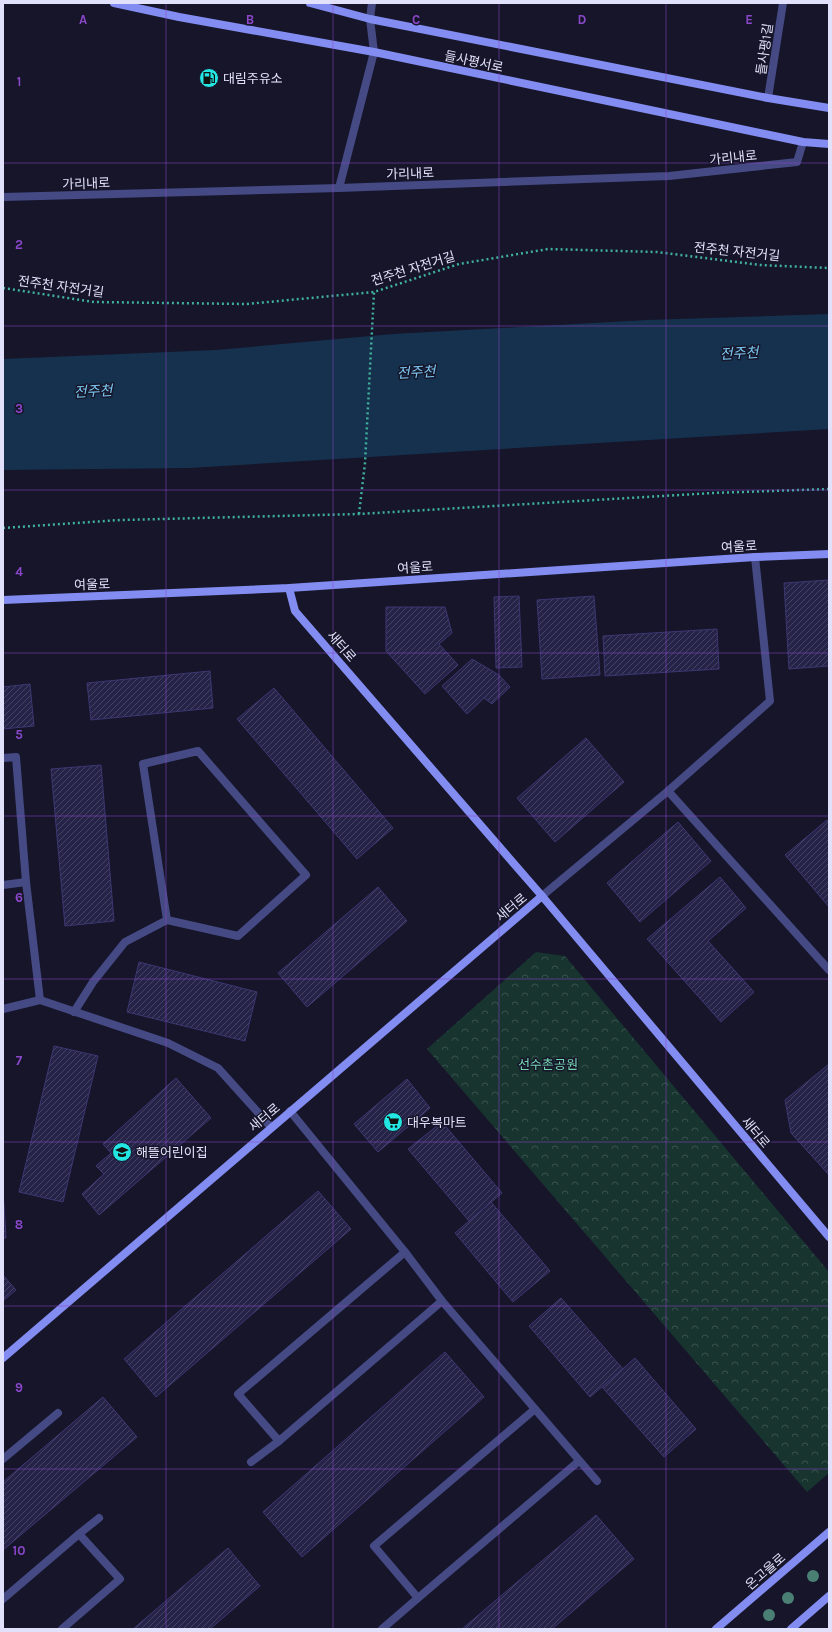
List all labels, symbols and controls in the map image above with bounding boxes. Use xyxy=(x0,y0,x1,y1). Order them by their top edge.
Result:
text: A xyxy=(79,12,87,27)
text: B xyxy=(246,12,254,27)
text: C xyxy=(412,12,420,27)
text: D xyxy=(578,12,587,27)
text: E xyxy=(745,12,753,27)
street label: 들사평1길 xyxy=(753,22,776,76)
street label: 들사평서로 xyxy=(443,48,505,75)
fuel station icon: 대림주유소 xyxy=(198,67,220,89)
place label: 대림주유소 xyxy=(223,71,283,86)
text: 1 xyxy=(17,74,21,89)
street label: 가리내로 xyxy=(708,148,758,167)
street label: 가리내로 xyxy=(386,165,434,182)
street label: 가리내로 xyxy=(62,175,110,192)
text: 2 xyxy=(15,237,23,252)
street label: 전주천 자전거길 xyxy=(693,240,781,263)
street label: 전주천 자전거길 xyxy=(369,249,457,288)
street label: 전주천 자전거길 xyxy=(17,273,105,300)
water label: 전주천 xyxy=(719,344,760,363)
water label: 전주천 xyxy=(396,363,437,382)
water label: 전주천 xyxy=(73,382,114,401)
text: 3 xyxy=(15,401,23,416)
street label: 여울로 xyxy=(721,538,757,555)
street label: 여울로 xyxy=(397,559,433,576)
text: 4 xyxy=(15,564,23,579)
street label: 여울로 xyxy=(74,576,110,593)
street label: 새터로 xyxy=(324,628,359,665)
text: 5 xyxy=(15,727,23,742)
text: 6 xyxy=(15,890,23,905)
street label: 새터로 xyxy=(493,890,530,925)
text: 7 xyxy=(16,1053,23,1068)
park label: 선수촌공원 xyxy=(518,1057,578,1072)
street label: 새터로 xyxy=(246,1100,283,1135)
supermarket icon: 대우복마트 xyxy=(382,1111,404,1133)
street label: 새터로 xyxy=(738,1114,773,1151)
place label: 대우복마트 xyxy=(407,1115,467,1130)
school or university icon: 해뜰어린이집 xyxy=(111,1141,133,1163)
place label: 해뜰어린이집 xyxy=(136,1145,208,1160)
text: 8 xyxy=(15,1217,23,1232)
text: 9 xyxy=(15,1380,23,1395)
text: 10 xyxy=(13,1543,25,1558)
street label: 온고을로 xyxy=(742,1550,788,1593)

